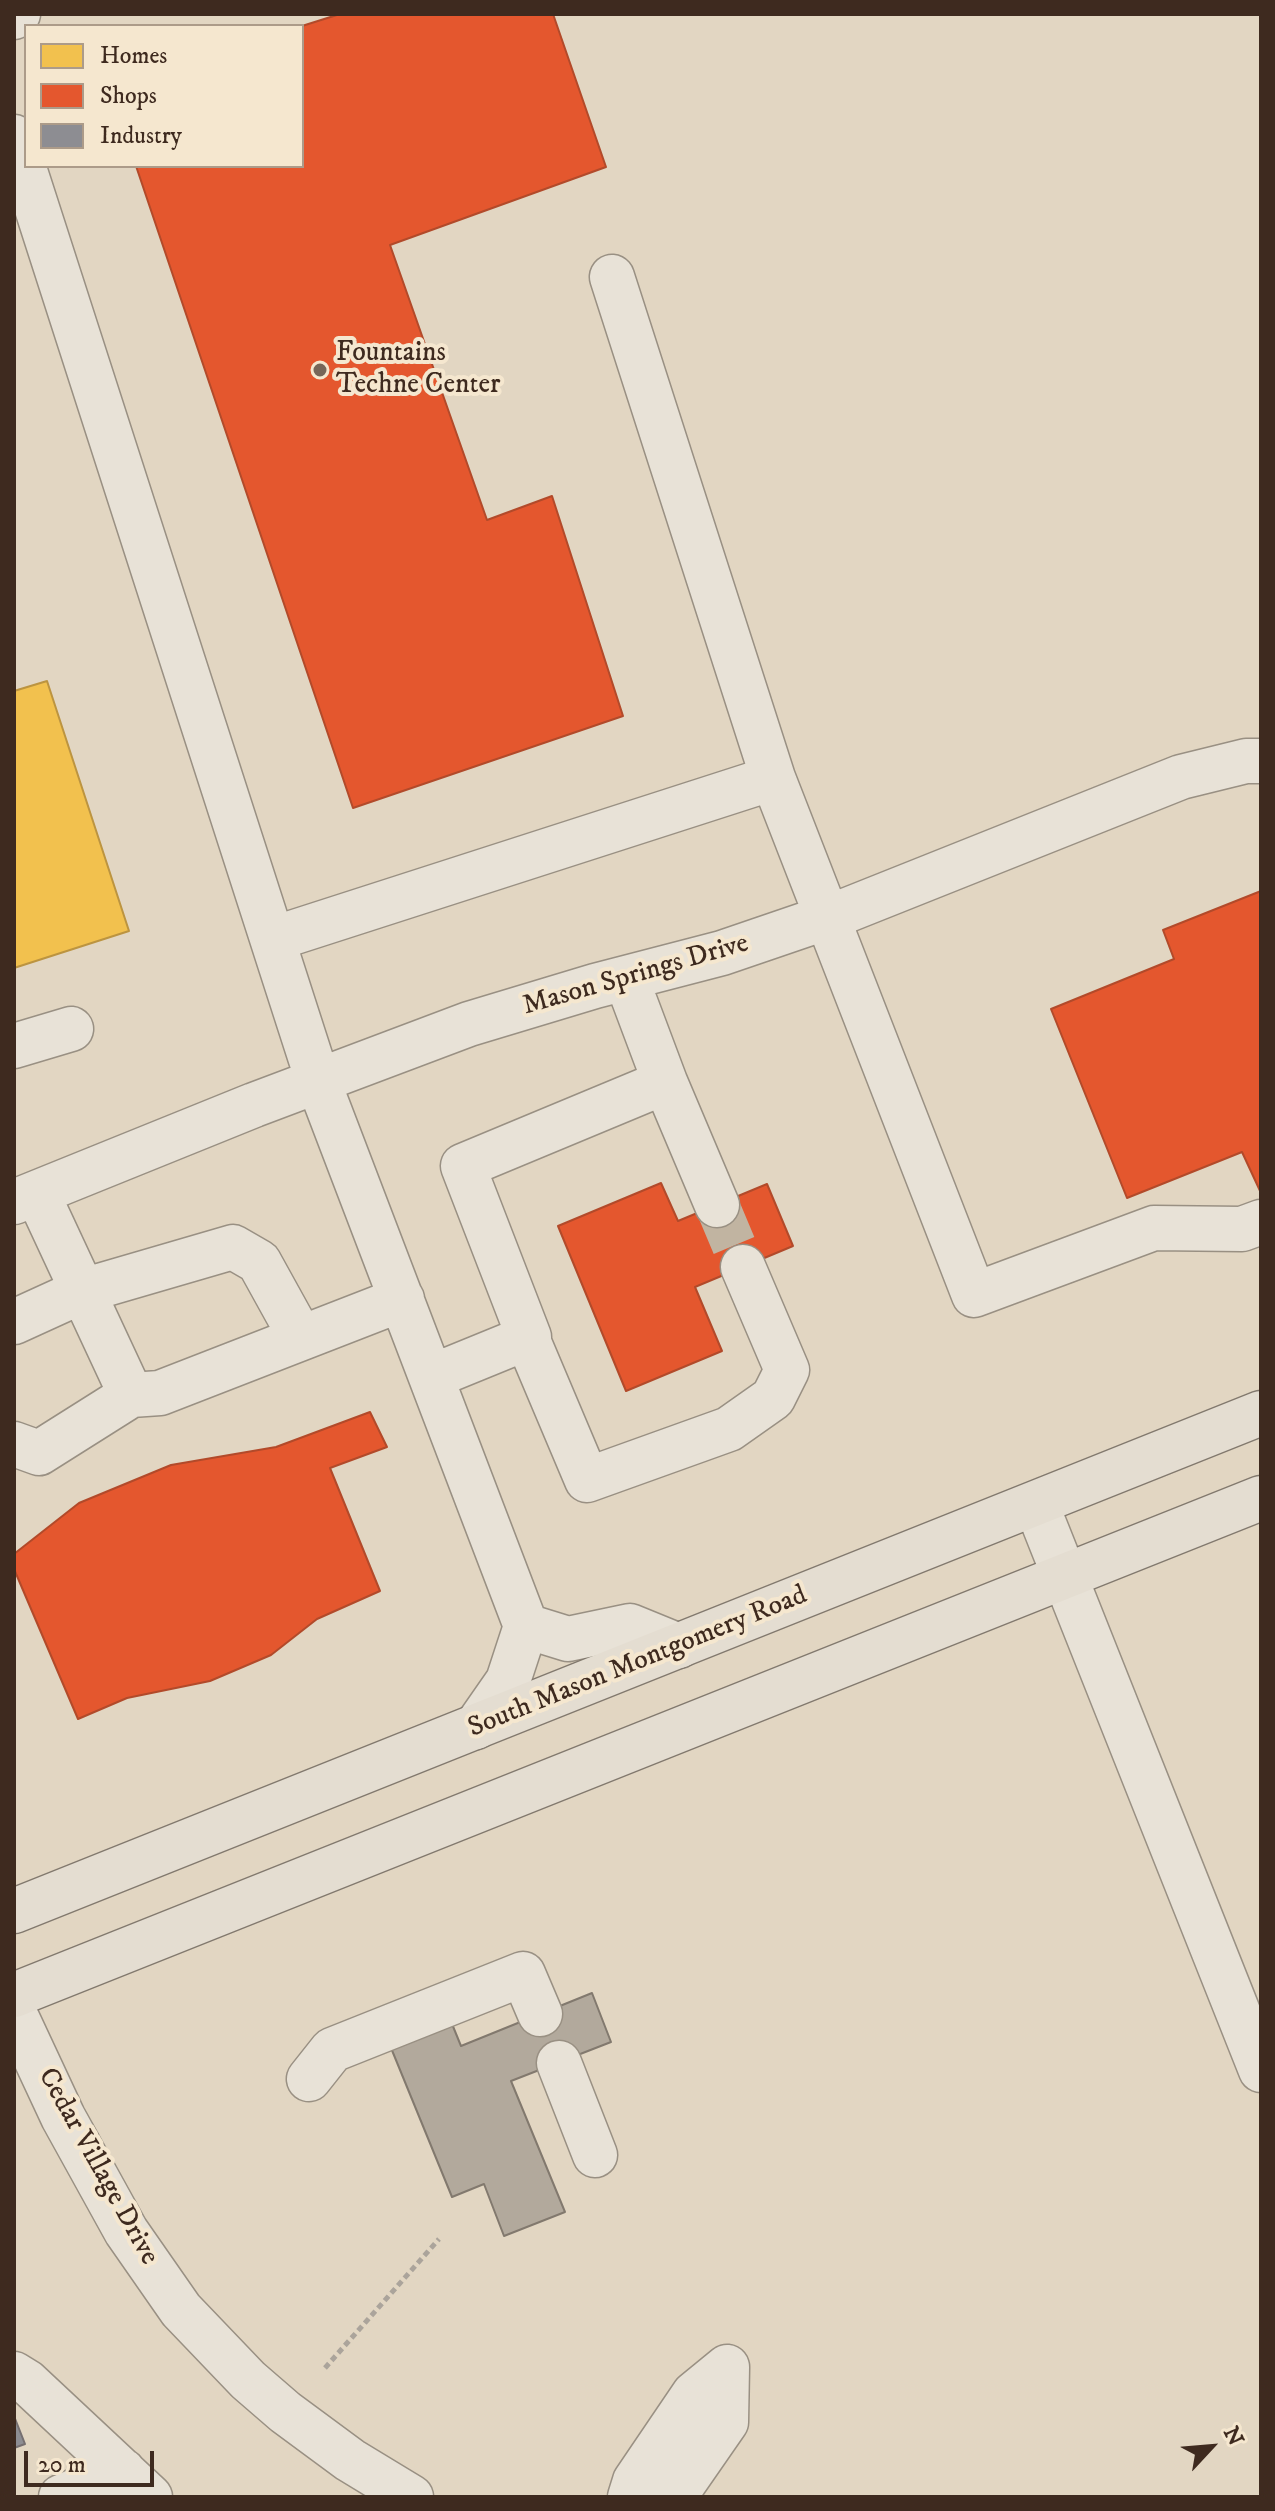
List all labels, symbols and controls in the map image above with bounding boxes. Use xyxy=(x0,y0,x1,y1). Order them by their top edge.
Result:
legend xyxy=(24,24,304,168)
text: Homes xyxy=(100,41,167,71)
text: Shops xyxy=(100,81,157,111)
text: Industry xyxy=(100,121,182,151)
place label: Fountains Techne Center xyxy=(336,337,501,403)
marker: Fountains Techne Center xyxy=(311,361,329,379)
street label: Mason Springs Drive xyxy=(519,928,753,1024)
street label: South Mason Montgomery Road xyxy=(464,1580,812,1746)
street label: Cedar Village Drive xyxy=(29,2063,165,2271)
north arrow xyxy=(1171,2407,1251,2487)
text: N xyxy=(1217,2422,1249,2450)
scale bar xyxy=(28,2435,158,2485)
text: 20 m xyxy=(38,2450,86,2480)

